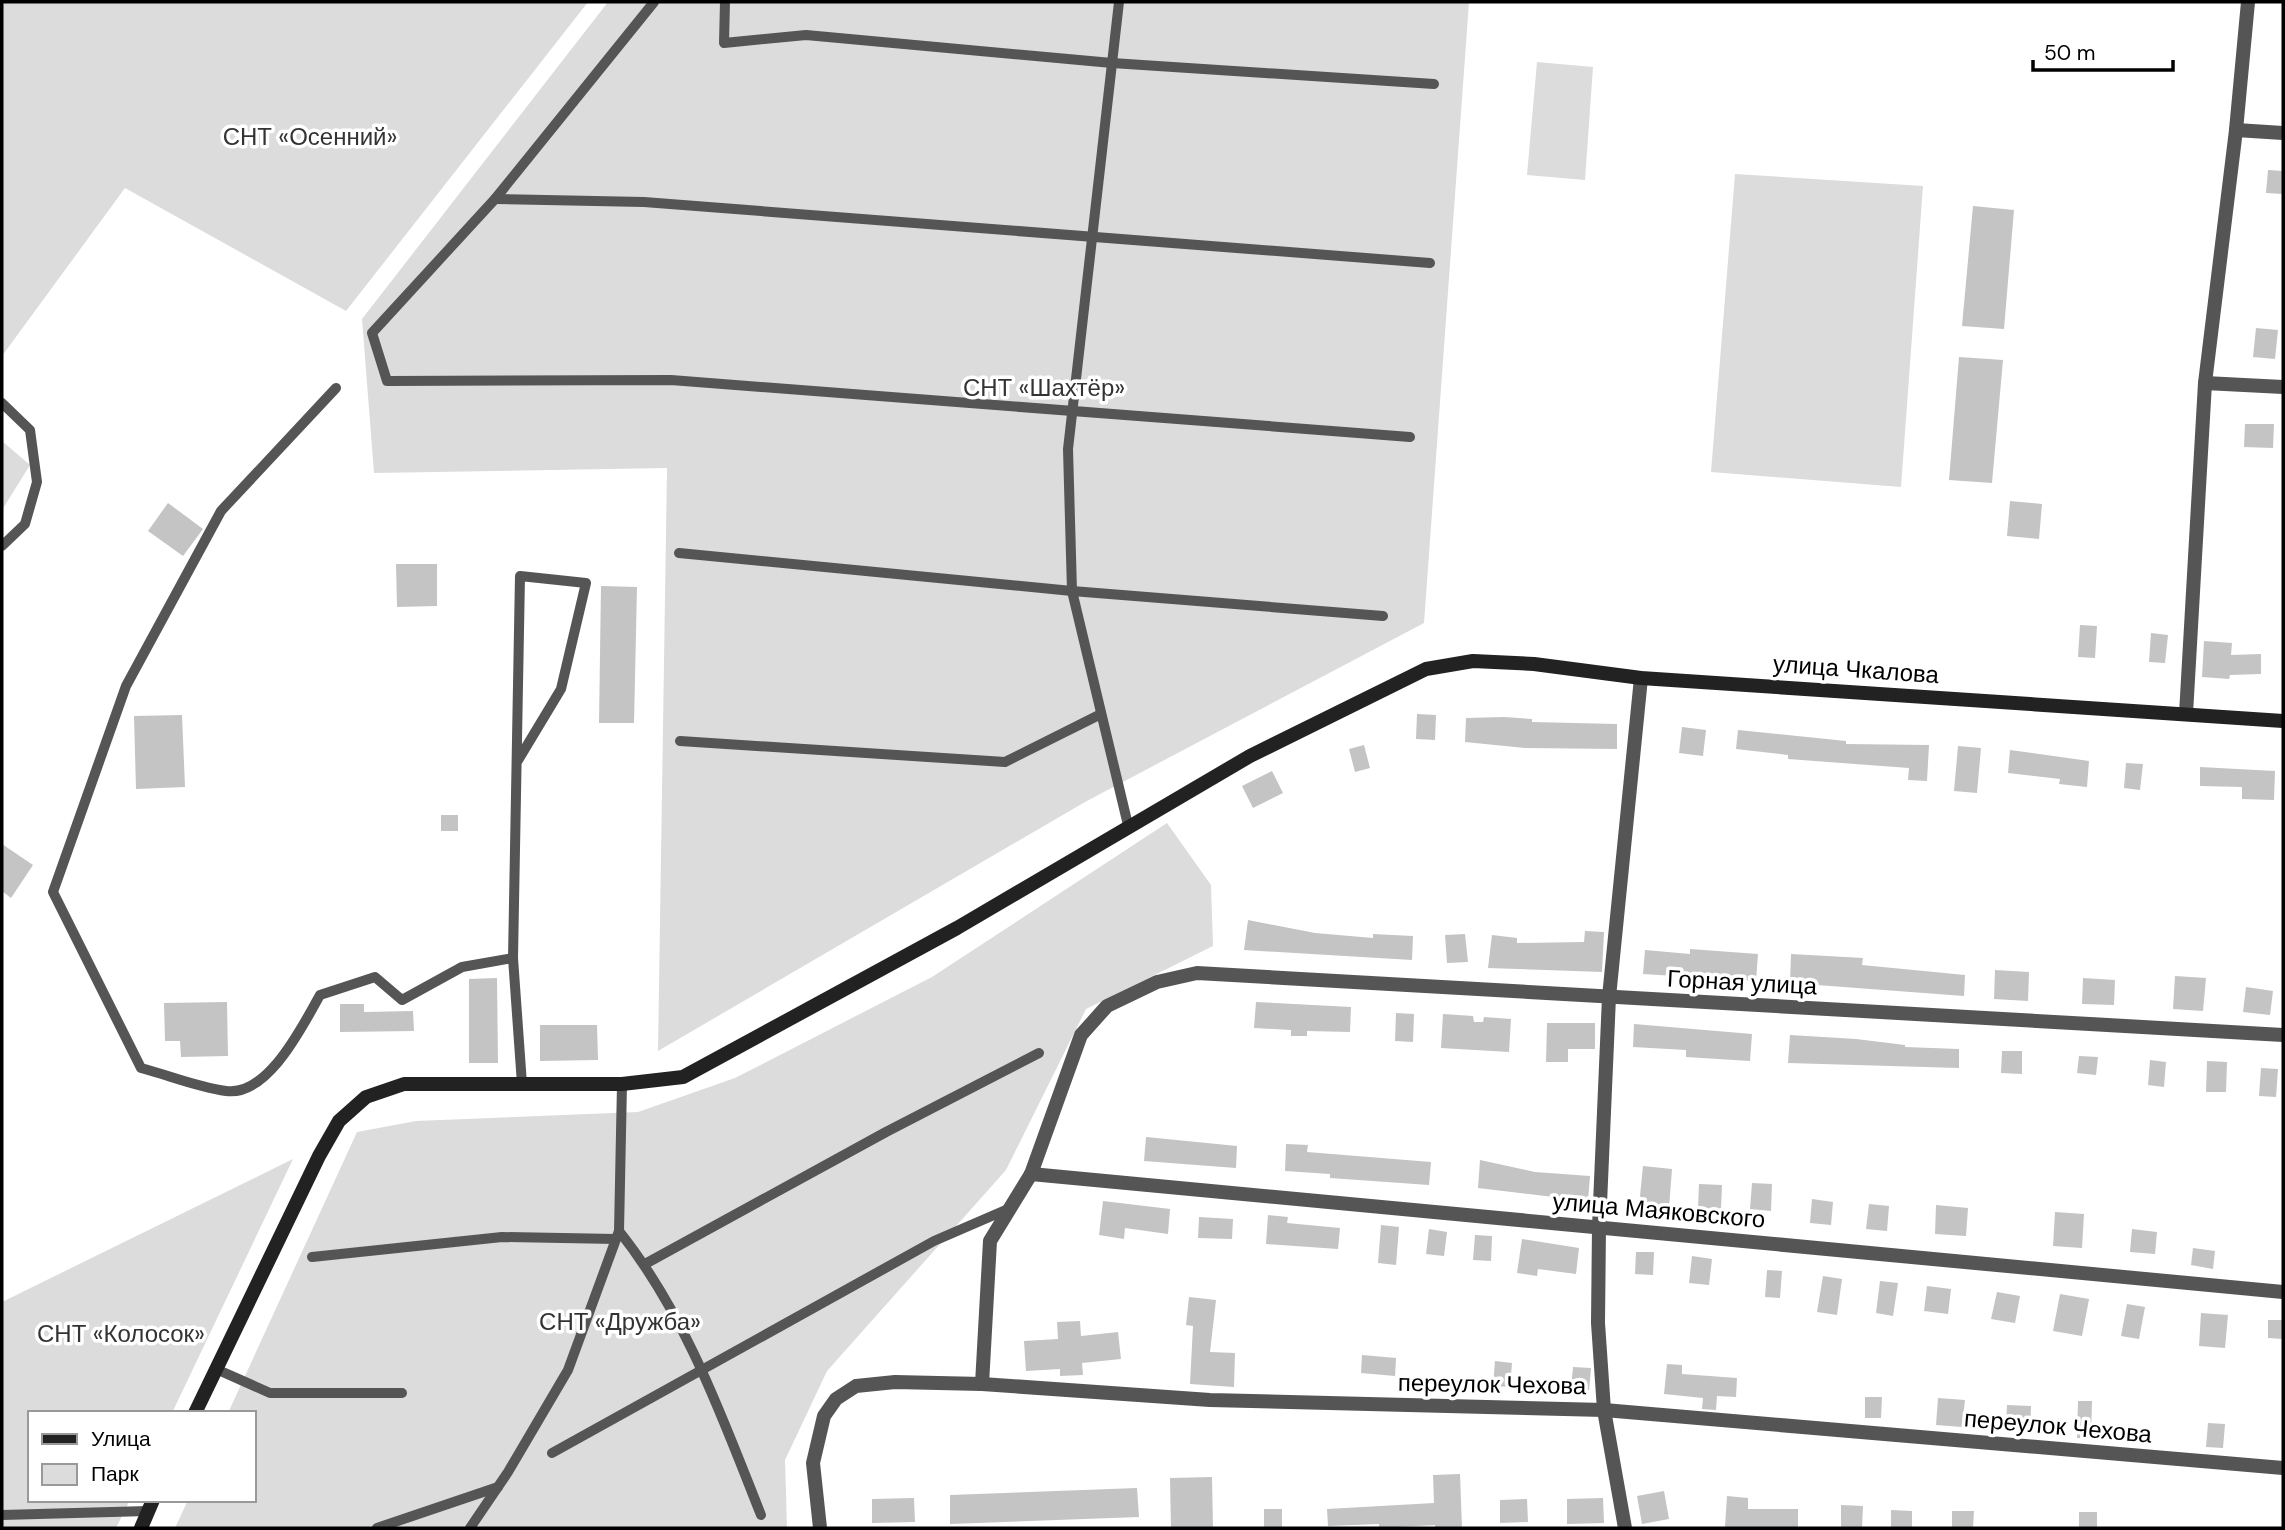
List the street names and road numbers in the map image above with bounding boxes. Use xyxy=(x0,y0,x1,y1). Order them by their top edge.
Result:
street label: улица Чкалова xyxy=(1772,648,1941,690)
street label: Горная улица xyxy=(1666,963,1818,1001)
street label: улица Маяковского xyxy=(1551,1185,1767,1235)
street label: переулок Чехова xyxy=(1398,1367,1587,1401)
street label: переулок Чехова xyxy=(1963,1402,2154,1450)

